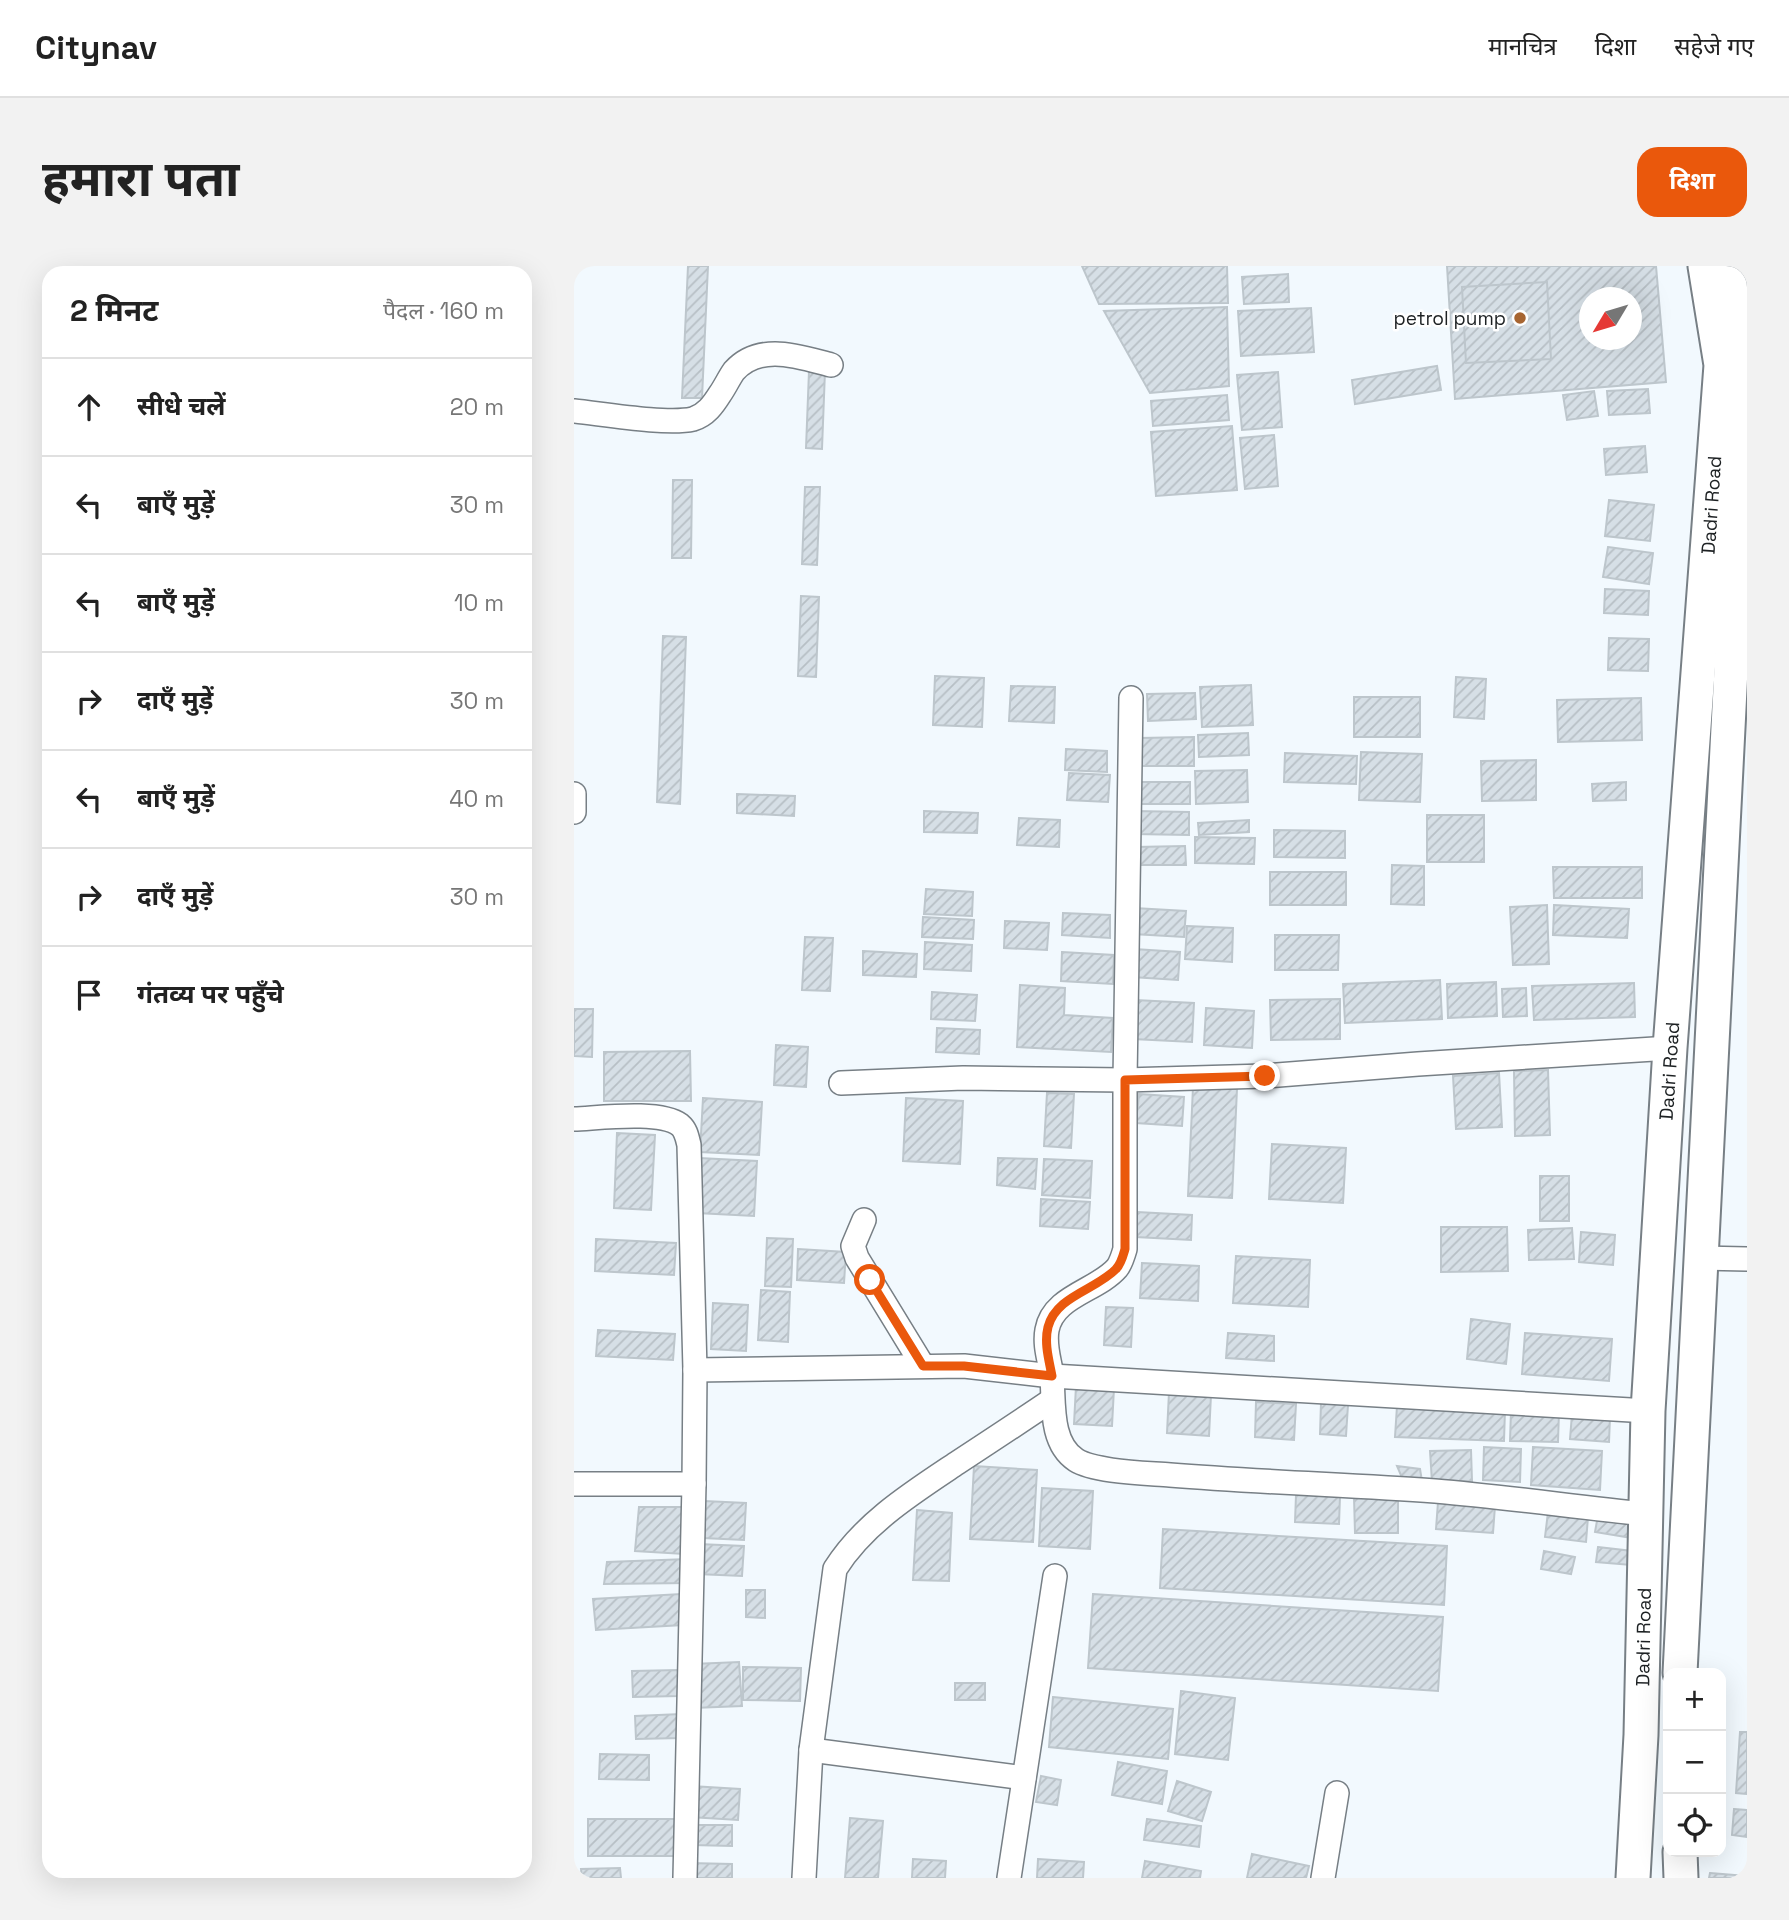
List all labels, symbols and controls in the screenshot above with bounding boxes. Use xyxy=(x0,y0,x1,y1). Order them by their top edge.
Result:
text: Citynav xyxy=(35,27,157,69)
text: मानचित्र xyxy=(1488,31,1557,62)
text: दिशा xyxy=(1595,31,1636,62)
text: सहेजे गए xyxy=(1674,31,1754,62)
button: दिशा xyxy=(1637,147,1747,217)
text: हमारा पता xyxy=(42,148,239,210)
north arrow xyxy=(1579,287,1642,350)
text: 2 मिनट xyxy=(70,291,158,330)
text: पैदल · 160 m xyxy=(383,296,504,326)
place label: petrol pump xyxy=(1394,306,1506,331)
marker: petrol pump xyxy=(1512,310,1528,326)
icon: ahead xyxy=(70,388,108,426)
text: सीधे चलें xyxy=(137,389,226,423)
text: 20 m xyxy=(450,392,504,422)
street label: Dadri Road xyxy=(1696,455,1727,555)
icon: left xyxy=(70,486,108,524)
text: बाएँ मुड़ें xyxy=(137,487,215,521)
text: 30 m xyxy=(450,490,504,520)
icon: left xyxy=(70,584,108,622)
text: बाएँ मुड़ें xyxy=(137,585,215,619)
text: 10 m xyxy=(454,588,504,618)
icon: right xyxy=(70,682,108,720)
text: दाएँ मुड़ें xyxy=(137,683,213,717)
text: 30 m xyxy=(450,686,504,716)
icon: left xyxy=(70,780,108,818)
text: बाएँ मुड़ें xyxy=(137,781,215,815)
text: 40 m xyxy=(449,784,504,814)
icon: right xyxy=(70,878,108,916)
text: दाएँ मुड़ें xyxy=(137,879,213,913)
text: 30 m xyxy=(450,882,504,912)
icon: arrive xyxy=(70,976,108,1014)
text: गंतव्य पर पहुँचे xyxy=(137,977,284,1011)
street label: Dadri Road xyxy=(1654,1021,1685,1121)
route end xyxy=(1249,1060,1280,1091)
route start xyxy=(854,1264,885,1295)
street label: Dadri Road xyxy=(1630,1587,1657,1687)
map controls xyxy=(1663,1668,1726,1857)
button: + xyxy=(1663,1668,1726,1731)
button: − xyxy=(1663,1731,1726,1794)
button: locate xyxy=(1663,1794,1726,1857)

